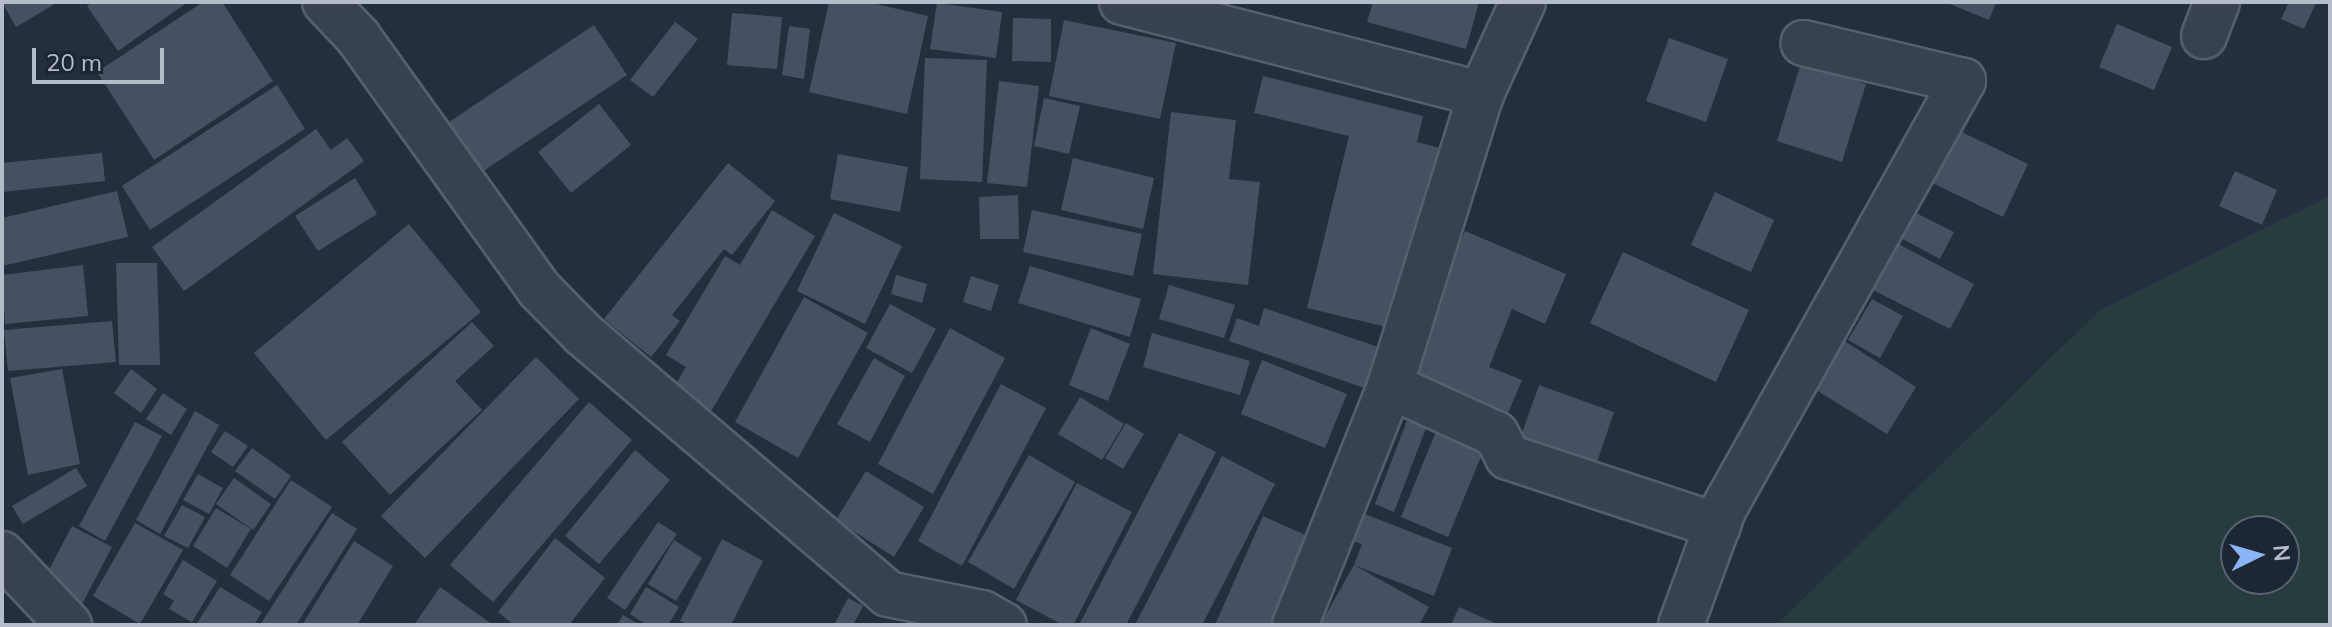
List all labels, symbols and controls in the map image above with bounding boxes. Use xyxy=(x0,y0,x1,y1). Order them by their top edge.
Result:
scale bar xyxy=(36,32,168,82)
text: 20 m xyxy=(46,47,102,77)
north arrow xyxy=(2220,515,2300,595)
text: N xyxy=(2267,544,2297,563)

